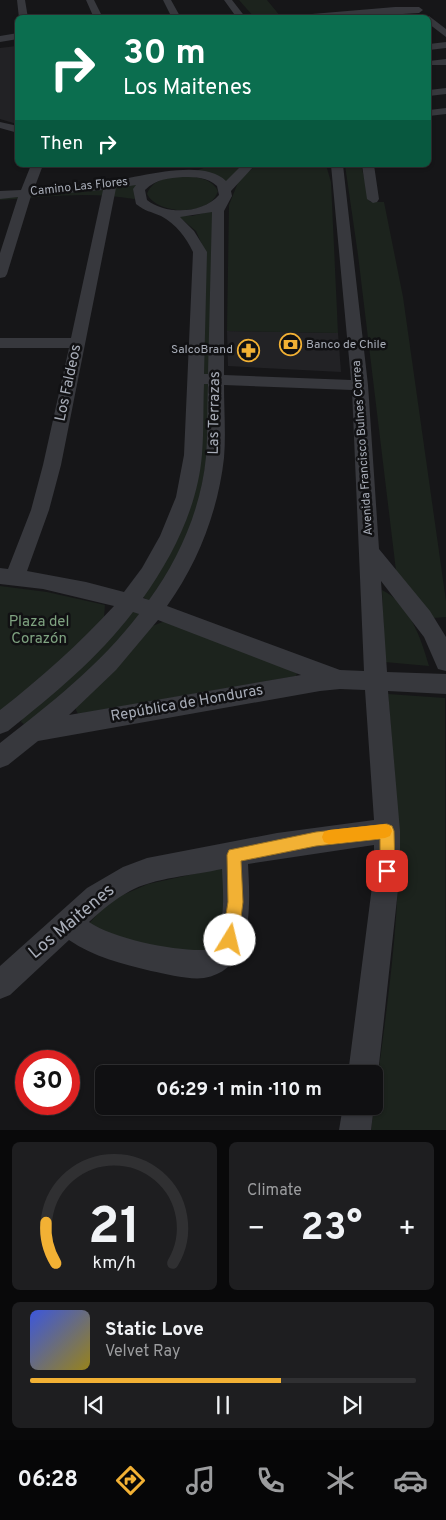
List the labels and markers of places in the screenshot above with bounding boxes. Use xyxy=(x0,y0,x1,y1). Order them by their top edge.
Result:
bank icon: Banco de Chile xyxy=(278,333,302,357)
place label: Banco de Chile xyxy=(306,337,386,353)
pharmacy icon: SalcoBrand xyxy=(237,338,261,362)
place label: SalcoBrand xyxy=(171,342,233,358)
pin xyxy=(366,850,408,892)

